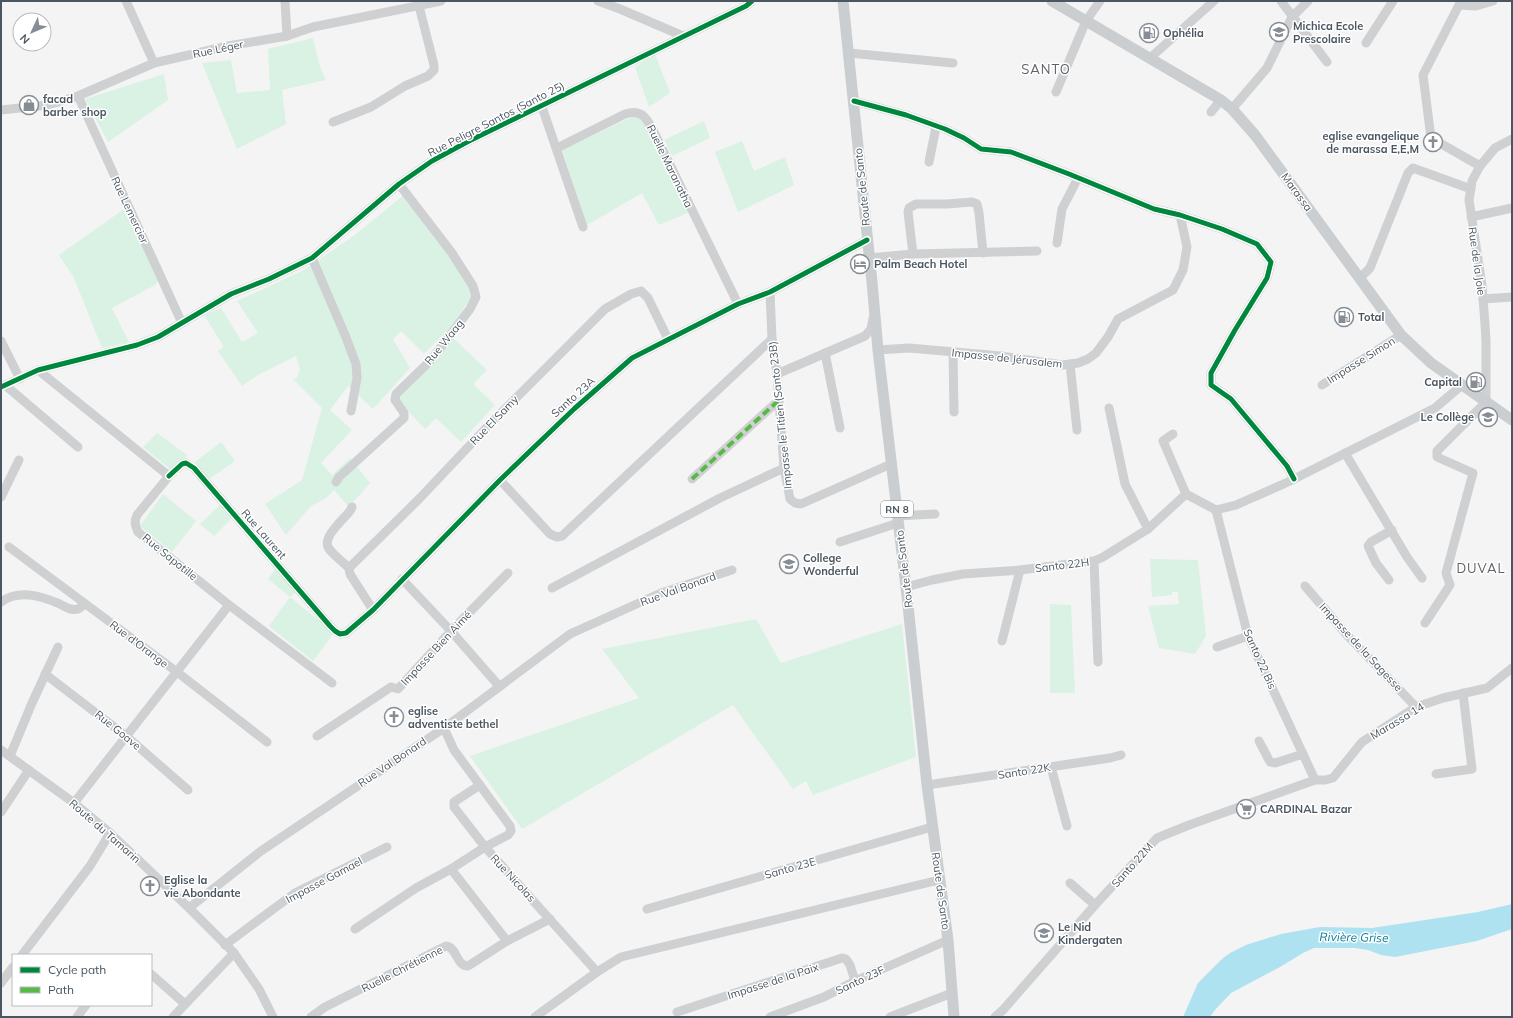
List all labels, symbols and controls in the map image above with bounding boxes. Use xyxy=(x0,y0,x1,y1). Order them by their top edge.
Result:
north arrow xyxy=(12,12,52,52)
place label: Michica Ecole Prescolaire xyxy=(1293,19,1363,46)
school or university icon: Michica Ecole Prescolaire xyxy=(1268,21,1290,43)
fuel station icon: Ophélia xyxy=(1138,22,1160,44)
place label: Ophélia xyxy=(1163,26,1204,40)
text: N xyxy=(17,31,33,47)
street label: Rue Léger xyxy=(191,37,245,61)
district label: SANTO xyxy=(1021,61,1071,77)
street label: Rue Peligre Santos (Santo 25) xyxy=(425,78,567,160)
place label: facad barber shop xyxy=(43,92,107,119)
shop icon: facad barber shop xyxy=(18,94,40,116)
street label: Ruelle Maranatha xyxy=(644,122,696,210)
place label: eglise evangelique de marassa E,E,M xyxy=(1323,129,1419,156)
church icon: eglise evangelique de marassa E,E,M xyxy=(1422,131,1444,153)
street label: Route de Santo xyxy=(851,147,873,227)
street label: Marassa xyxy=(1278,170,1316,214)
street label: Rue Lemercier xyxy=(108,174,152,246)
street label: Rue de la Joie xyxy=(1465,226,1489,296)
hotel icon: Palm Beach Hotel xyxy=(849,253,871,275)
place label: Palm Beach Hotel xyxy=(874,257,967,271)
fuel station icon: Total xyxy=(1333,306,1355,328)
place label: Total xyxy=(1358,310,1384,324)
street label: Rue Waag xyxy=(421,317,467,367)
street label: Impasse Simon xyxy=(1324,334,1398,386)
street label: Impasse le Titien (Santo 23B) xyxy=(765,340,795,490)
street label: Impasse de Jérusalem xyxy=(951,345,1063,371)
fuel station icon: Capital xyxy=(1465,371,1487,393)
street label: Santo 23A xyxy=(548,374,598,420)
place label: Capital xyxy=(1424,375,1462,389)
street label: Rue El Samy xyxy=(467,392,521,448)
school or university icon: Le Collège xyxy=(1477,406,1499,428)
place label: Le Collège xyxy=(1421,410,1474,424)
road number: RN 8 xyxy=(881,501,913,517)
street label: Rue Laurent xyxy=(238,506,290,562)
street label: Route de Santo xyxy=(892,529,916,609)
street label: Rue Sapotille xyxy=(140,531,200,583)
place label: College Wonderful xyxy=(803,551,859,578)
school or university icon: College Wonderful xyxy=(778,553,800,575)
street label: Santo 22H xyxy=(1034,555,1090,575)
district label: DUVAL xyxy=(1456,560,1506,576)
street label: Rue Val Bonard xyxy=(638,569,718,609)
street label: Impasse de la Sagesse xyxy=(1316,600,1406,694)
street label: Impasse Bien Aimé xyxy=(398,608,474,688)
street label: Rue d'Orange xyxy=(107,617,171,671)
street label: Santo 22 Bis xyxy=(1240,627,1280,691)
street label: Marassa 14 xyxy=(1368,699,1427,742)
place label: eglise adventiste bethel xyxy=(408,704,498,731)
church icon: eglise adventiste bethel xyxy=(383,706,405,728)
street label: Rue Goave xyxy=(92,707,144,753)
street label: Rue Val Bonard xyxy=(355,734,429,790)
street label: Santo 22K xyxy=(997,760,1052,782)
street label: Route du Tamarin xyxy=(66,796,144,866)
supermarket icon: CARDINAL Bazar xyxy=(1235,798,1257,820)
place label: CARDINAL Bazar xyxy=(1260,802,1353,816)
street label: Santo 22M xyxy=(1108,840,1156,890)
street label: Rue Nicolas xyxy=(487,851,539,905)
street label: Route de Santo xyxy=(929,851,953,931)
street label: Impasse Gamael xyxy=(283,854,365,906)
street label: Santo 23E xyxy=(763,854,817,882)
place label: Eglise la vie Abondante xyxy=(163,873,241,900)
church icon: Eglise la vie Abondante xyxy=(139,875,161,897)
place label: Le Nid Kindergaten xyxy=(1058,920,1122,947)
school or university icon: Le Nid Kindergaten xyxy=(1033,922,1055,944)
water label: Rivière Grise xyxy=(1319,929,1389,945)
street label: Ruelle Chrétienne xyxy=(359,943,445,995)
legend xyxy=(12,954,152,1006)
street label: Impasse de la Paix xyxy=(726,960,820,1002)
text: Cycle path xyxy=(48,962,106,977)
street label: Santo 23F xyxy=(833,963,887,997)
text: Path xyxy=(48,982,74,997)

